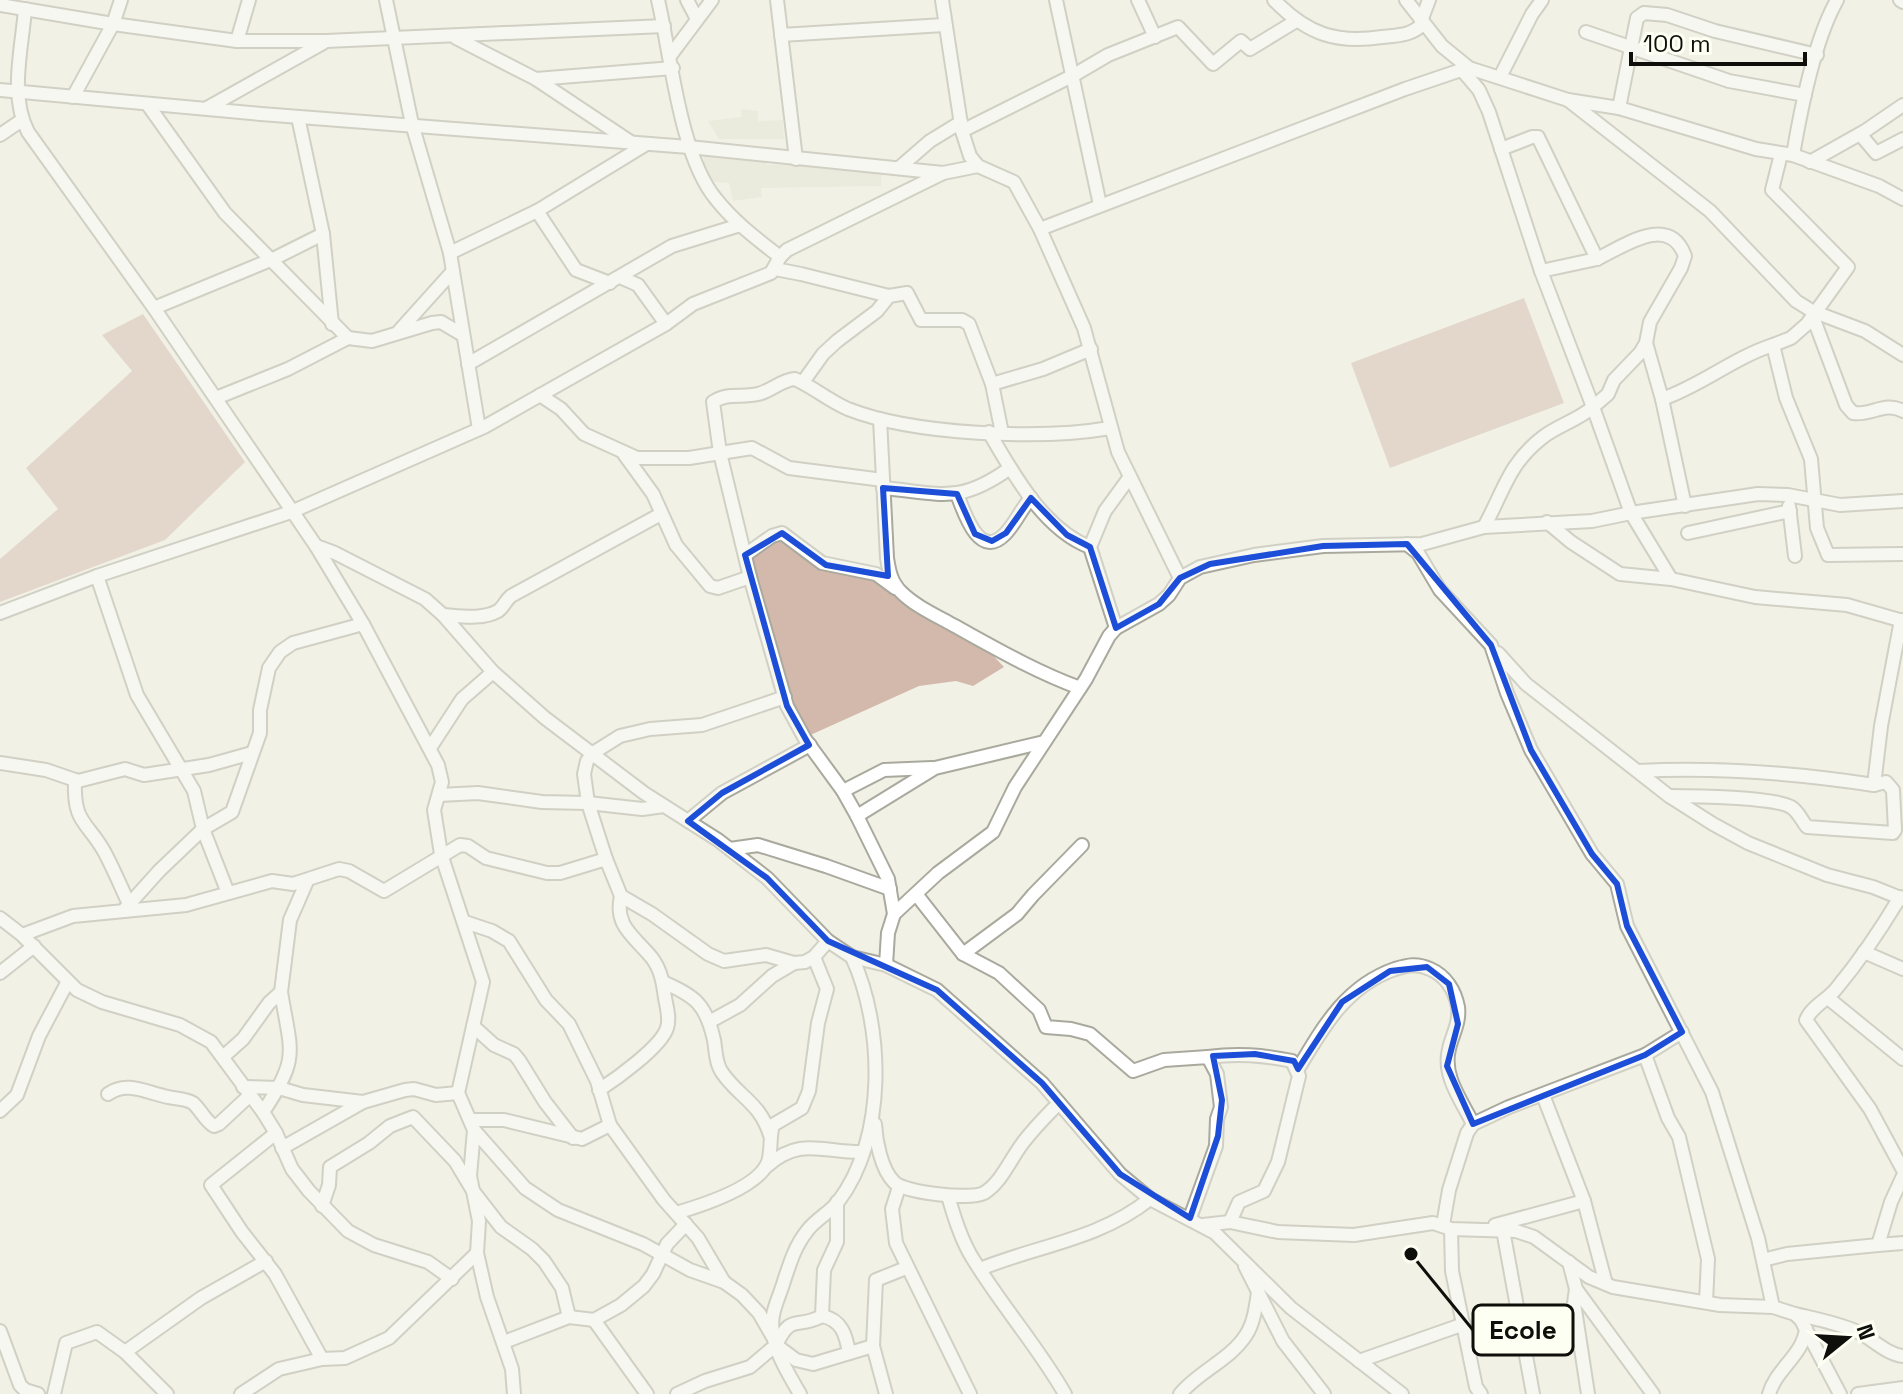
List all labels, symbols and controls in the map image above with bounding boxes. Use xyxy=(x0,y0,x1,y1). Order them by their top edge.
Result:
scale bar xyxy=(1631,16,1805,66)
text: 100 m xyxy=(1643,28,1711,59)
north arrow xyxy=(1807,1298,1887,1378)
callout: Ecole xyxy=(1473,1305,1573,1355)
text: Ecole xyxy=(1489,1313,1557,1347)
text: N xyxy=(1850,1320,1882,1343)

